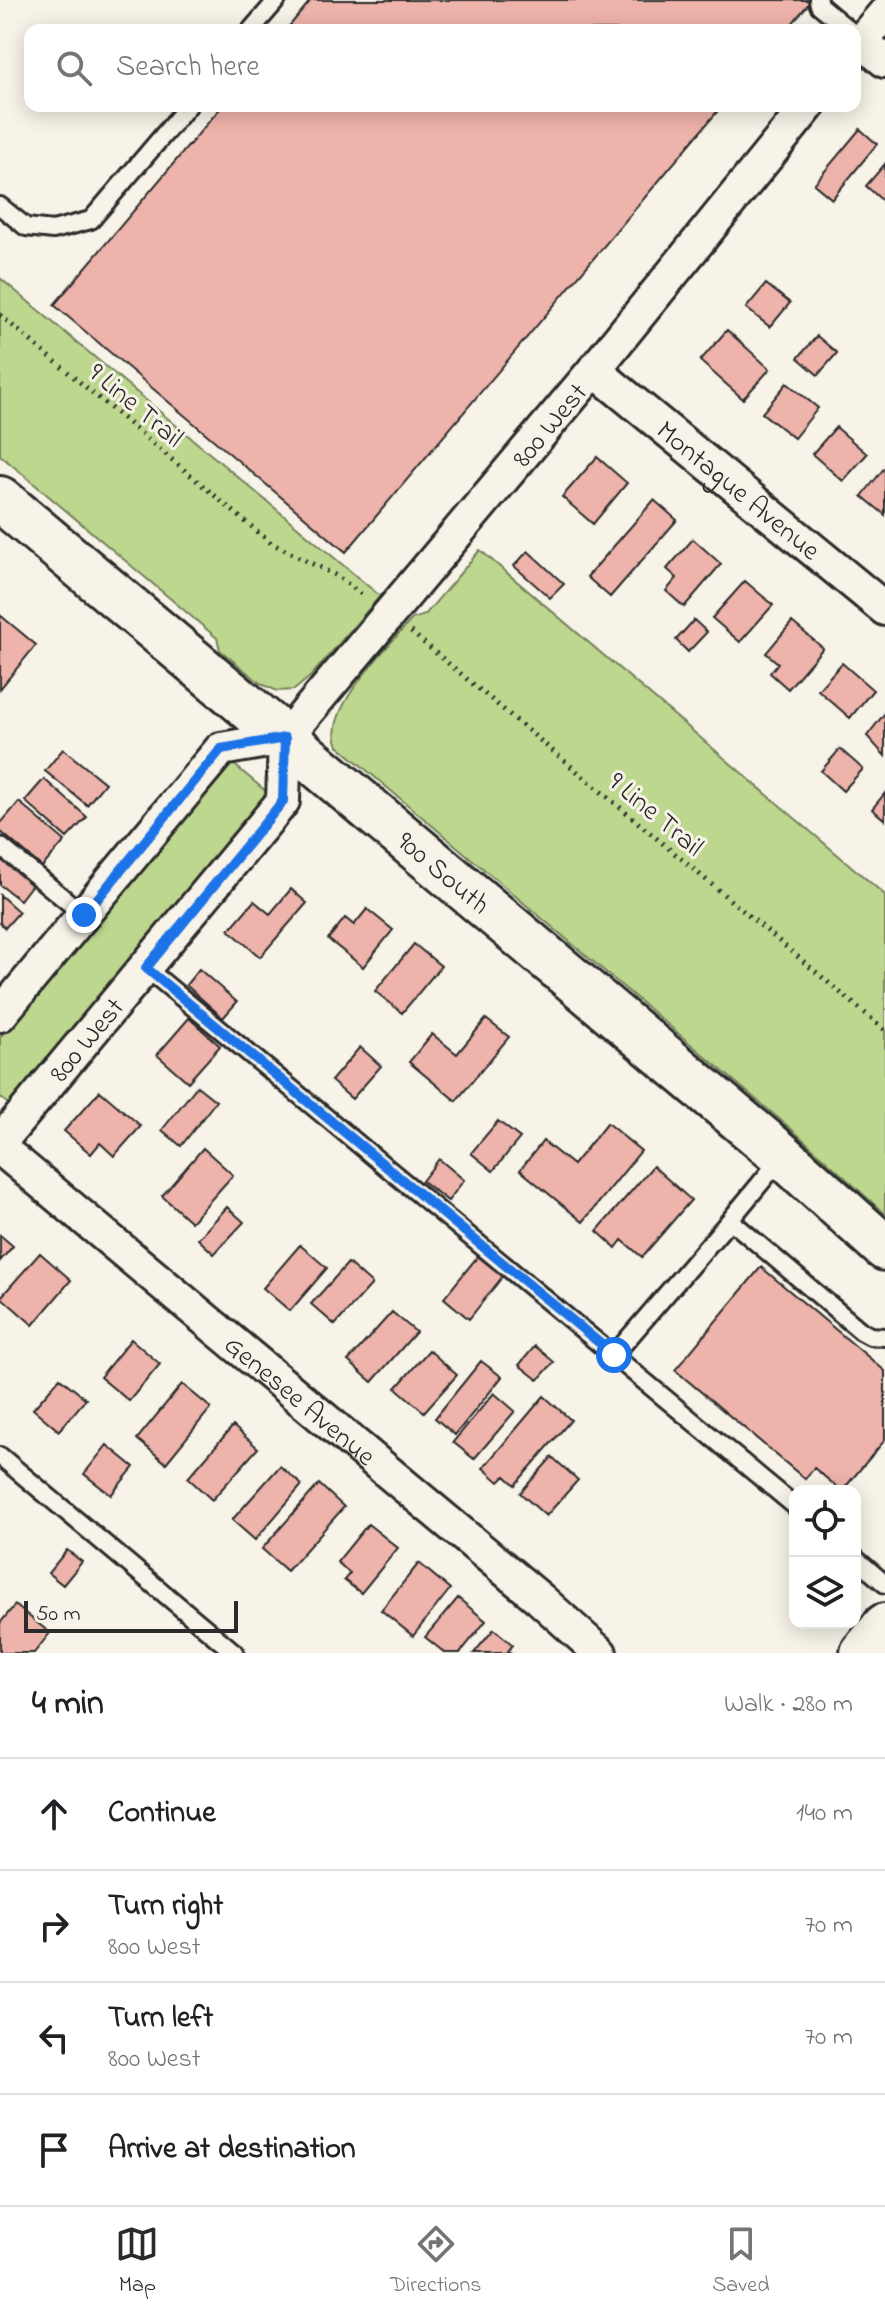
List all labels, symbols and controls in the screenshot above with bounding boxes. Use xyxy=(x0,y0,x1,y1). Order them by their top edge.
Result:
search box xyxy=(24,24,861,112)
icon: search xyxy=(52,46,96,90)
text: Search here xyxy=(116,46,260,90)
street label: 9 Line Trail xyxy=(78,354,192,459)
street label: 800 West xyxy=(503,375,599,478)
street label: Montague Avenue xyxy=(646,412,828,572)
street label: 9 Line Trail xyxy=(598,763,712,868)
street label: 900 South xyxy=(386,823,498,926)
route end xyxy=(66,897,102,933)
street label: 800 West xyxy=(41,990,136,1093)
street label: Genesee Avenue xyxy=(214,1326,384,1478)
route start xyxy=(596,1337,632,1373)
map controls xyxy=(789,1485,861,1629)
button: locate xyxy=(789,1485,861,1557)
button: layers xyxy=(789,1557,861,1629)
scale bar xyxy=(24,1597,238,1633)
text: 50 m xyxy=(36,1599,81,1631)
text: 4 min xyxy=(32,1680,104,1730)
text: Walk · 280 m xyxy=(724,1686,853,1724)
icon: ahead xyxy=(32,1792,76,1836)
text: Continue xyxy=(108,1792,216,1836)
text: 140 m xyxy=(796,1795,853,1833)
text: Turn right xyxy=(108,1885,223,1929)
icon: right xyxy=(32,1904,76,1948)
text: 70 m xyxy=(804,1907,853,1945)
text: 800 West xyxy=(108,1929,200,1967)
text: Turn left xyxy=(108,1997,213,2041)
icon: left xyxy=(32,2016,76,2060)
text: 70 m xyxy=(804,2019,853,2057)
text: 800 West xyxy=(108,2041,200,2079)
icon: arrive xyxy=(32,2128,76,2172)
text: Arrive at destination xyxy=(108,2128,356,2172)
tab: Map xyxy=(115,2222,159,2302)
tab: Directions xyxy=(390,2222,481,2302)
tab: Saved xyxy=(712,2222,770,2302)

